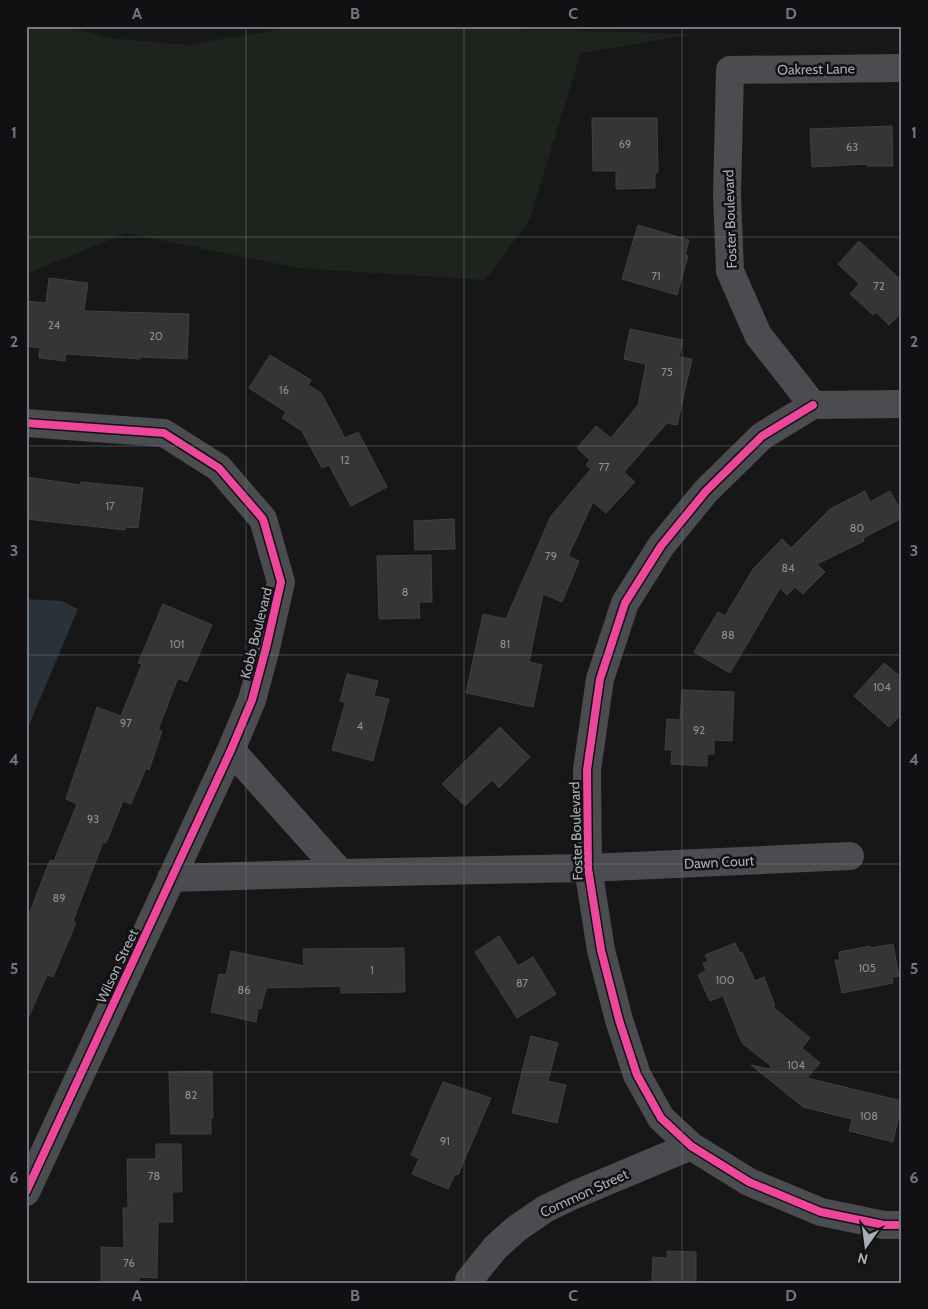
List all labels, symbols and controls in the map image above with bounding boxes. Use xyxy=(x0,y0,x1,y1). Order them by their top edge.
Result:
text: A xyxy=(132,4,142,23)
text: B xyxy=(350,4,360,23)
text: C xyxy=(568,4,578,23)
text: D xyxy=(785,4,797,23)
street label: Oakrest Lane xyxy=(777,59,855,79)
text: 1 xyxy=(11,123,17,142)
text: 1 xyxy=(911,123,917,142)
house number: 69 xyxy=(619,137,631,151)
house number: 63 xyxy=(846,140,858,154)
street label: Foster Boulevard xyxy=(719,169,741,269)
house number: 71 xyxy=(651,269,661,283)
house number: 72 xyxy=(873,279,885,293)
house number: 24 xyxy=(48,318,61,332)
house number: 20 xyxy=(149,329,163,343)
text: 2 xyxy=(10,332,18,351)
text: 2 xyxy=(910,332,918,351)
house number: 75 xyxy=(661,365,673,379)
house number: 16 xyxy=(279,383,289,397)
house number: 12 xyxy=(340,453,350,467)
house number: 77 xyxy=(598,460,610,474)
house number: 17 xyxy=(105,499,115,513)
house number: 80 xyxy=(850,521,864,535)
text: 3 xyxy=(10,541,18,560)
text: 3 xyxy=(910,541,918,560)
house number: 79 xyxy=(545,549,557,563)
house number: 84 xyxy=(781,561,795,575)
house number: 8 xyxy=(402,585,408,599)
street label: Kobb Boulevard xyxy=(236,586,276,680)
house number: 88 xyxy=(721,628,735,642)
house number: 101 xyxy=(170,637,184,651)
house number: 81 xyxy=(500,637,510,651)
house number: 104 xyxy=(873,680,891,694)
house number: 97 xyxy=(120,716,132,730)
house number: 4 xyxy=(357,719,364,733)
house number: 92 xyxy=(693,723,705,737)
text: 4 xyxy=(9,750,19,769)
text: 4 xyxy=(909,750,919,769)
street label: Foster Boulevard xyxy=(565,781,587,881)
house number: 93 xyxy=(87,812,99,826)
street label: Dawn Court xyxy=(683,851,755,873)
house number: 89 xyxy=(53,891,65,905)
street label: Wilson Street xyxy=(92,926,142,1006)
text: 5 xyxy=(10,959,18,978)
text: 5 xyxy=(910,959,918,978)
house number: 105 xyxy=(858,961,876,975)
house number: 1 xyxy=(370,963,374,977)
house number: 100 xyxy=(716,973,735,987)
house number: 87 xyxy=(516,976,529,990)
house number: 86 xyxy=(238,983,250,997)
house number: 104 xyxy=(787,1058,805,1072)
house number: 82 xyxy=(185,1088,197,1102)
house number: 108 xyxy=(860,1109,878,1123)
house number: 91 xyxy=(440,1134,450,1148)
street label: Common Street xyxy=(537,1165,631,1221)
text: 6 xyxy=(10,1168,19,1187)
text: 6 xyxy=(910,1168,919,1187)
house number: 78 xyxy=(148,1169,160,1183)
north arrow xyxy=(840,1222,890,1272)
text: N xyxy=(856,1249,870,1269)
house number: 76 xyxy=(123,1256,135,1270)
text: A xyxy=(132,1286,142,1305)
text: B xyxy=(350,1286,360,1305)
text: C xyxy=(568,1286,578,1305)
text: D xyxy=(785,1286,797,1305)

